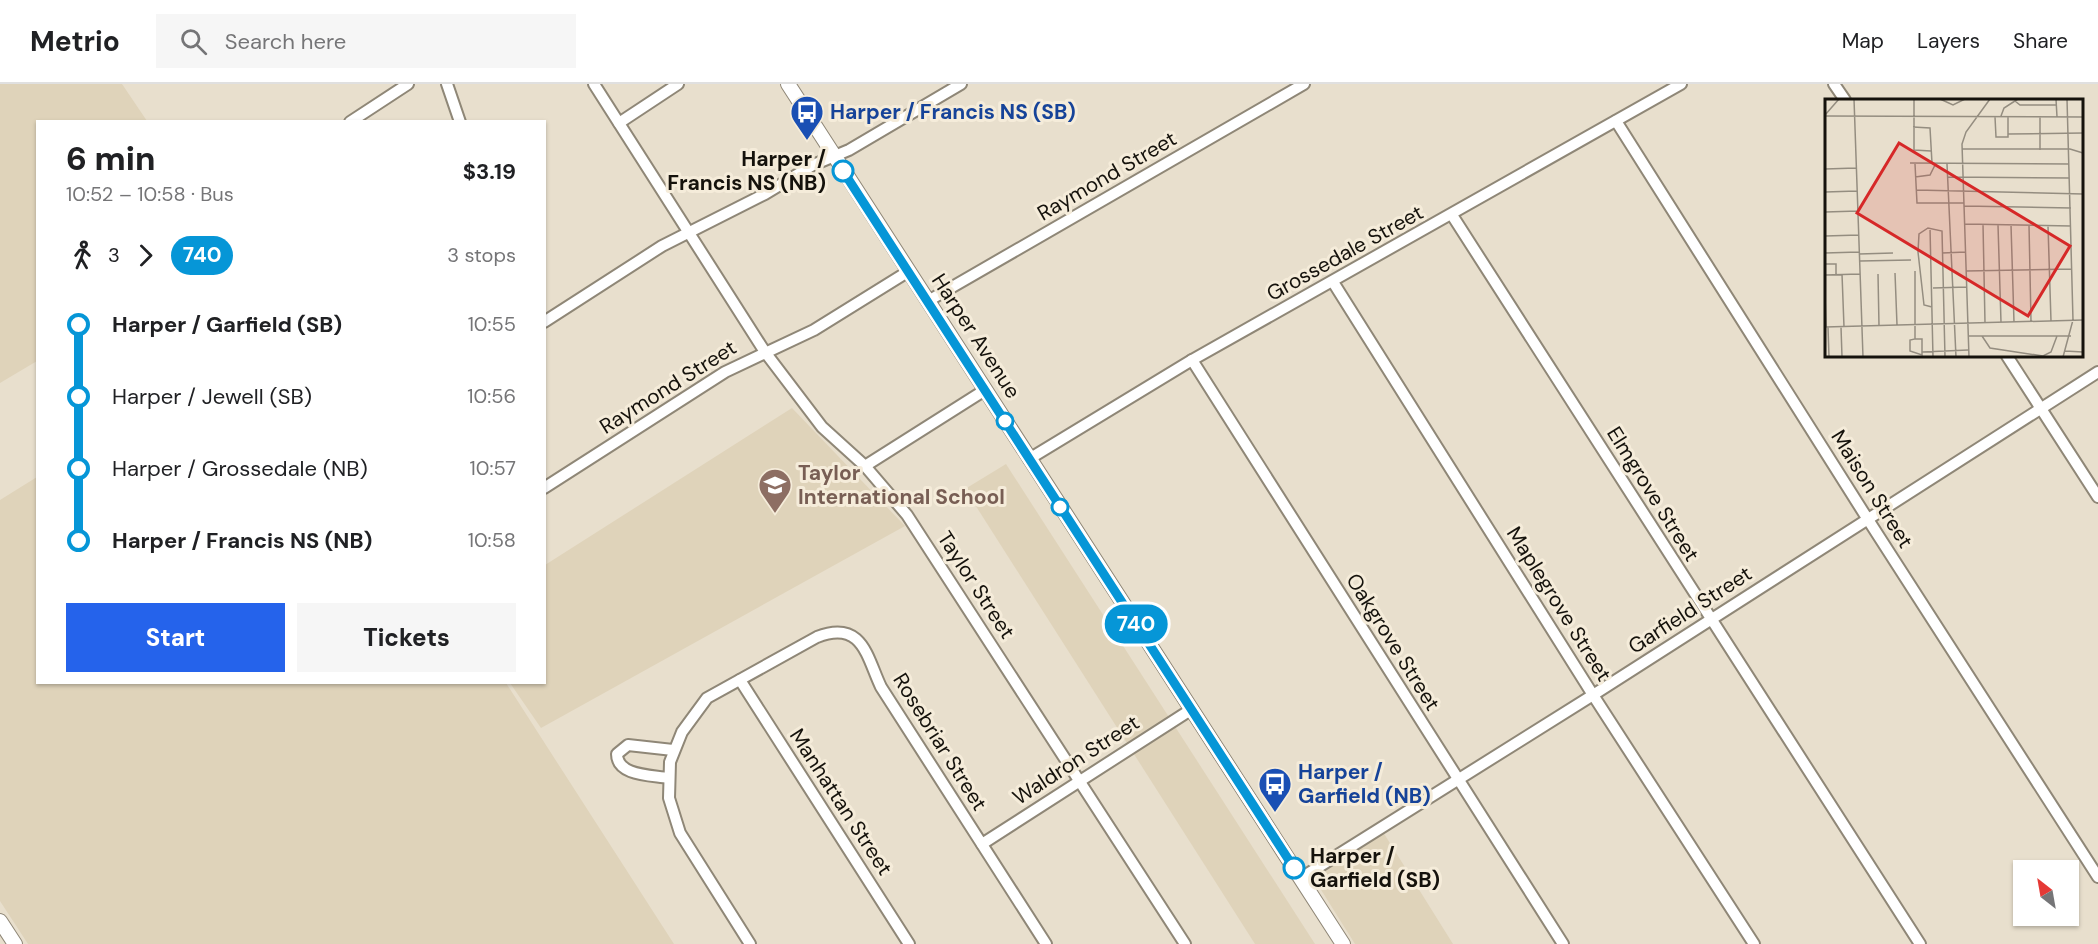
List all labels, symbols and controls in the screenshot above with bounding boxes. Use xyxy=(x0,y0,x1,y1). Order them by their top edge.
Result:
search box xyxy=(156,14,576,68)
text: Metrio xyxy=(30,23,120,60)
icon: search xyxy=(177,25,210,58)
text: Search here xyxy=(225,27,346,56)
text: Map xyxy=(1842,27,1884,55)
text: Layers xyxy=(1917,27,1980,55)
text: Share xyxy=(2013,27,2068,55)
bus stop icon: Harper / Francis NS (SB) xyxy=(789,94,825,141)
place label: Harper / Francis NS (SB) xyxy=(830,98,1076,126)
inset map xyxy=(1825,99,2083,357)
street label: Raymond Street xyxy=(1032,125,1182,227)
text: 6 min xyxy=(66,137,155,180)
place label: Harper / Francis NS (NB) xyxy=(667,145,826,197)
text: $3.19 xyxy=(463,157,516,186)
marker: Harper / Francis NS (NB) xyxy=(832,160,854,182)
text: 10:52 – 10:58 · Bus xyxy=(66,181,234,207)
street label: Grossedale Street xyxy=(1262,198,1428,308)
icon: walk xyxy=(66,239,99,272)
icon: forward xyxy=(129,239,162,272)
text: 740 xyxy=(183,241,221,269)
text: 3 xyxy=(108,242,120,268)
text: 3 stops xyxy=(447,242,516,268)
street label: Harper Avenue xyxy=(925,268,1027,404)
text: Harper / Garfield (SB) xyxy=(112,310,342,339)
text: 10:55 xyxy=(468,311,516,337)
street label: Raymond Street xyxy=(594,334,742,440)
text: Harper / Jewell (SB) xyxy=(112,382,312,411)
text: 10:56 xyxy=(467,383,516,409)
unlabelled marker xyxy=(996,412,1014,430)
street label: Elmgrove Street xyxy=(1600,421,1706,567)
street label: Maison Street xyxy=(1825,425,1919,553)
text: Harper / Grossedale (NB) xyxy=(112,454,368,483)
text: 10:57 xyxy=(470,455,516,481)
place label: Taylor International School xyxy=(798,459,1005,511)
school or university icon: Taylor International School xyxy=(757,467,793,514)
unlabelled marker xyxy=(1051,498,1069,516)
street label: Maplegrove Street xyxy=(1500,521,1618,687)
text: Harper / Francis NS (NB) xyxy=(112,526,372,555)
street label: Taylor Street xyxy=(931,526,1021,644)
text: 10:58 xyxy=(468,527,516,553)
street label: Garfield Street xyxy=(1623,560,1757,660)
street label: Oakgrove Street xyxy=(1340,568,1446,716)
button: Start xyxy=(66,603,285,672)
button: Tickets xyxy=(297,603,516,672)
line badge: 740 xyxy=(1102,604,1170,644)
text: 740 xyxy=(1117,610,1155,638)
street label: Rosebriar Street xyxy=(887,668,993,816)
street label: Waldron Street xyxy=(1007,709,1145,811)
street label: Manhattan Street xyxy=(783,723,899,881)
place label: Harper / Garfield (NB) xyxy=(1298,758,1431,810)
bus stop icon: Harper / Garfield (NB) xyxy=(1257,766,1293,813)
place label: Harper / Garfield (SB) xyxy=(1310,842,1440,894)
marker: Harper / Garfield (SB) xyxy=(1283,857,1305,879)
north arrow xyxy=(2013,860,2079,926)
map controls xyxy=(2013,860,2079,926)

